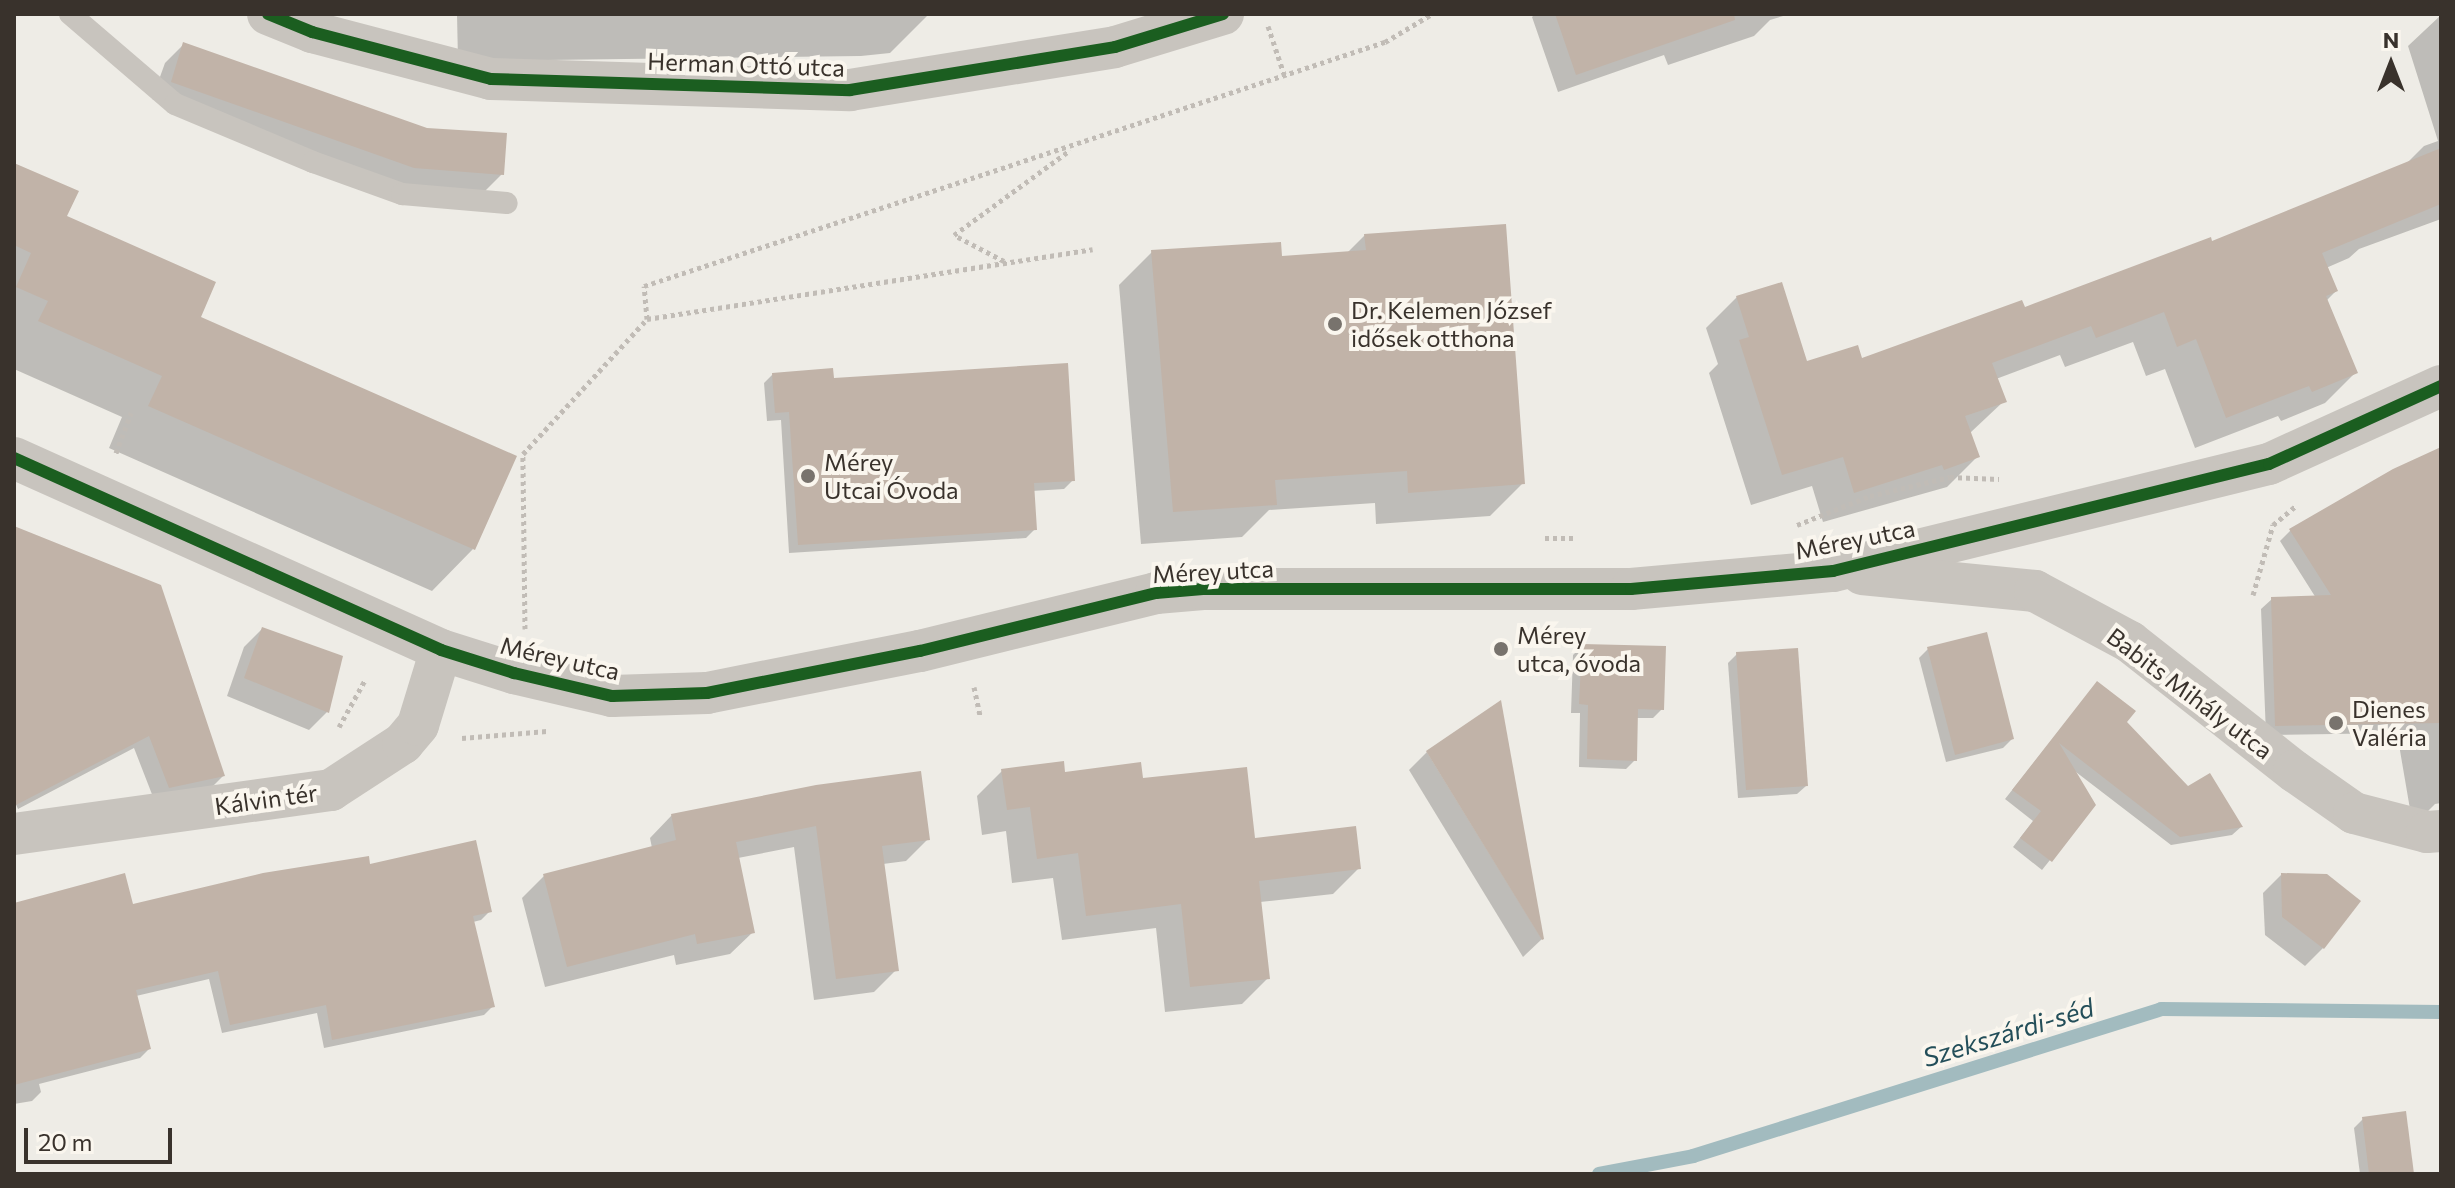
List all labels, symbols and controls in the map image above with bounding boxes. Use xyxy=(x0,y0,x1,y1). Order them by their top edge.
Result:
north arrow xyxy=(2351,24,2431,104)
text: N xyxy=(2383,26,2399,53)
street label: Herman Ottó utca xyxy=(647,46,845,82)
place label: Dr. Kelemen József idősek otthona xyxy=(1351,296,1552,352)
marker: Dr. Kelemen József idősek otthona xyxy=(1326,315,1344,333)
place label: Mérey Utcai Óvoda xyxy=(824,448,959,504)
marker: Mérey Utcai Óvoda xyxy=(799,467,817,485)
street label: Mérey utca xyxy=(1793,513,1917,565)
street label: Mérey utca xyxy=(1152,553,1274,589)
place label: Mérey utca, óvoda xyxy=(1517,621,1641,677)
street label: Babits Mihály utca xyxy=(2102,621,2278,765)
street label: Mérey utca xyxy=(498,630,622,686)
marker: Mérey utca, óvoda xyxy=(1492,640,1510,658)
place label: Dienes Valéria xyxy=(2352,695,2427,751)
marker: Dienes Valéria xyxy=(2327,714,2345,732)
street label: Kálvin tér xyxy=(213,778,319,820)
water label: Szekszárdi-séd xyxy=(1919,991,2097,1073)
scale bar xyxy=(28,1112,176,1162)
text: 20 m xyxy=(38,1127,92,1156)

